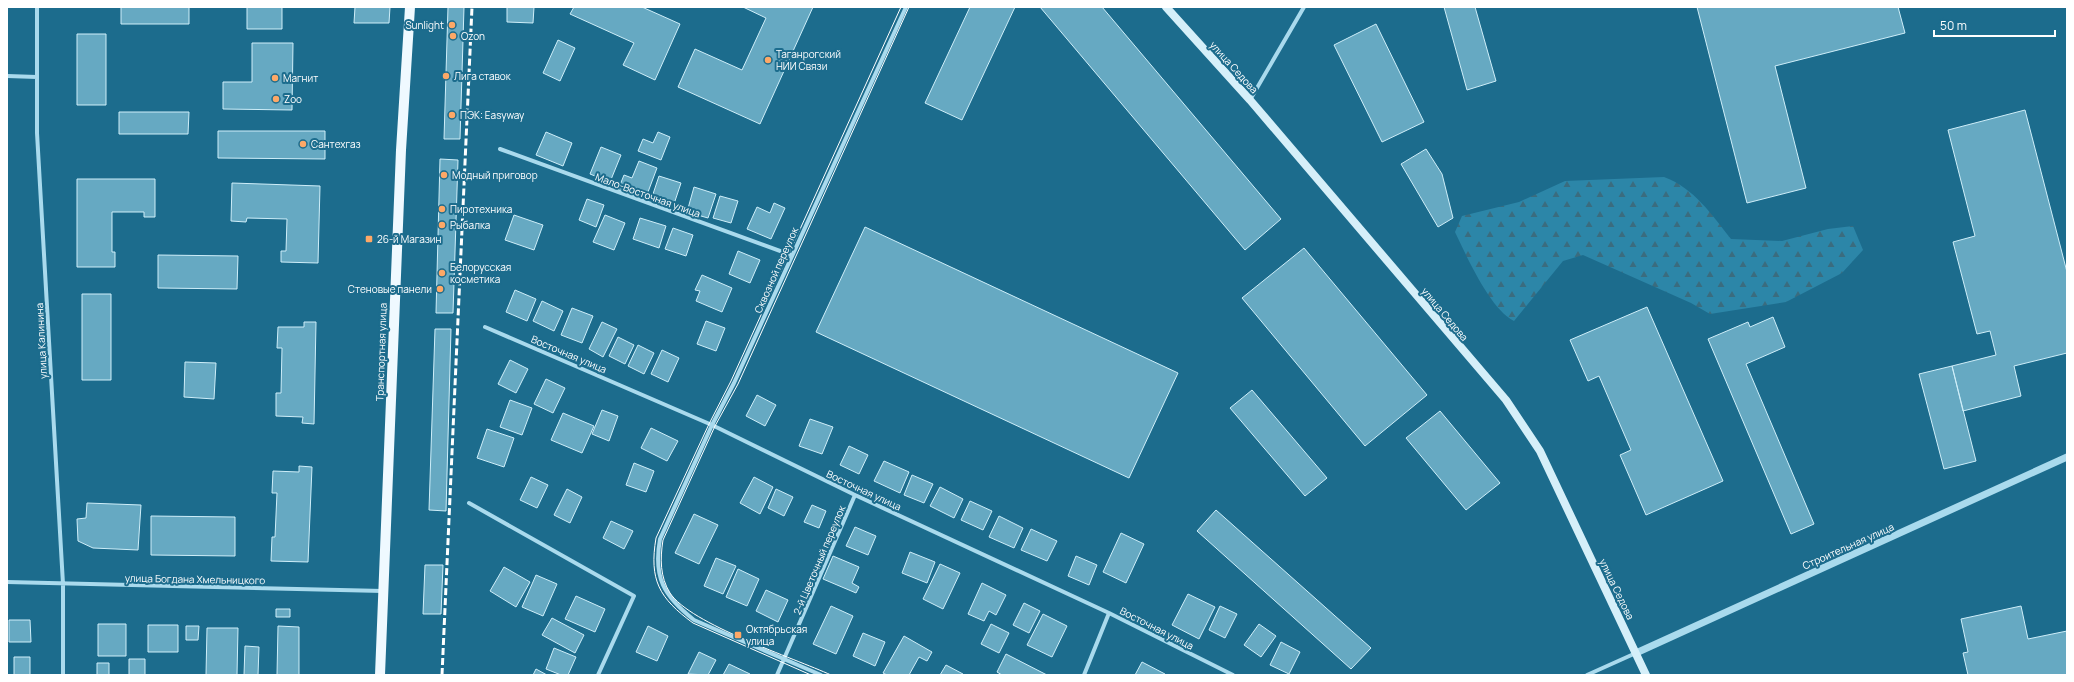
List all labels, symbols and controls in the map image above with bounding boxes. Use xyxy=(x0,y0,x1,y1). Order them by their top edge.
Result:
scale bar xyxy=(1934,12,2055,38)
text: 50 m xyxy=(1940,17,1967,34)
place label: Sunlight xyxy=(405,18,444,32)
marker: Sunlight xyxy=(447,20,457,30)
place label: Ozon xyxy=(461,29,485,43)
marker: Ozon xyxy=(448,31,458,41)
street label: улица Седова xyxy=(1207,38,1261,96)
place label: Таганрогский НИИ Связи xyxy=(776,47,841,73)
marker: Таганрогский НИИ Связи xyxy=(763,55,773,65)
place label: Лига ставок xyxy=(454,69,512,83)
place label: Магнит xyxy=(283,71,318,85)
marker: Лига ставок xyxy=(441,71,451,81)
marker: Магнит xyxy=(270,73,280,83)
place label: Zoo xyxy=(284,92,302,106)
marker: Zoo xyxy=(271,94,281,104)
place label: ПЭК: Easyway xyxy=(460,108,525,122)
marker: ПЭК: Easyway xyxy=(447,110,457,120)
place label: Сантехгаз xyxy=(311,137,361,151)
marker: Сантехгаз xyxy=(298,139,308,149)
place label: Модный приговор xyxy=(452,168,538,182)
street label: Мало-Восточная улица xyxy=(594,169,702,221)
marker: Модный приговор xyxy=(439,170,449,180)
place label: Пиротехника xyxy=(450,202,512,216)
marker: Пиротехника xyxy=(437,204,447,214)
place label: Рыбалка xyxy=(450,218,490,232)
marker: Рыбалка xyxy=(437,220,447,230)
street label: Сквозной переулок xyxy=(751,224,802,315)
place label: 26-й Магазин xyxy=(377,232,442,246)
marker: 26-й Магазин xyxy=(364,234,374,244)
place label: Белорусская косметика xyxy=(450,260,511,286)
marker: Белорусская косметика xyxy=(437,268,447,278)
place label: Стеновые панели xyxy=(348,282,432,296)
marker: Стеновые панели xyxy=(435,284,445,294)
street label: улица Седова xyxy=(1418,284,1472,344)
street label: улица Калинина xyxy=(32,303,50,379)
street label: Транспортная улица xyxy=(372,303,390,401)
street label: Восточная улица xyxy=(529,332,609,376)
street label: Восточная улица xyxy=(824,467,904,513)
street label: 2-й Цветочный переулок xyxy=(790,502,849,617)
street label: Строительная улица xyxy=(1800,520,1896,572)
street label: улица Седова xyxy=(1596,556,1638,622)
street label: улица Богдана Хмельницкого xyxy=(125,571,265,587)
street label: Восточная улица xyxy=(1118,603,1196,653)
place label: Октябрьская улица xyxy=(746,622,807,648)
marker: Октябрьская улица xyxy=(733,630,743,640)

